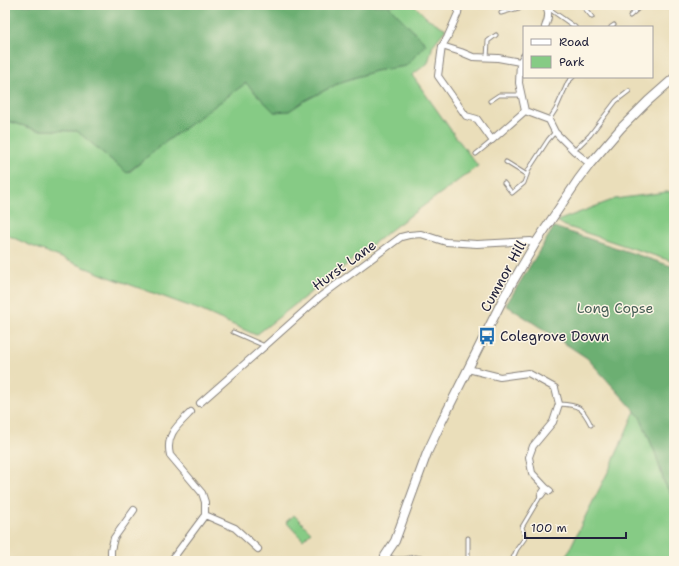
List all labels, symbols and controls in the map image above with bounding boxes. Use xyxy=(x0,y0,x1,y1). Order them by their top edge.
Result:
legend xyxy=(523,26,653,78)
text: Road xyxy=(559,34,590,50)
text: Park xyxy=(559,54,585,70)
street label: Hurst Lane xyxy=(309,236,379,294)
street label: Cumnor Hill xyxy=(476,236,530,315)
park label: Long Copse xyxy=(577,299,653,317)
bus stop icon: Colegrove Down xyxy=(477,326,497,346)
place label: Colegrove Down xyxy=(500,327,610,345)
scale bar xyxy=(525,514,626,540)
text: 100 m xyxy=(531,520,567,536)

